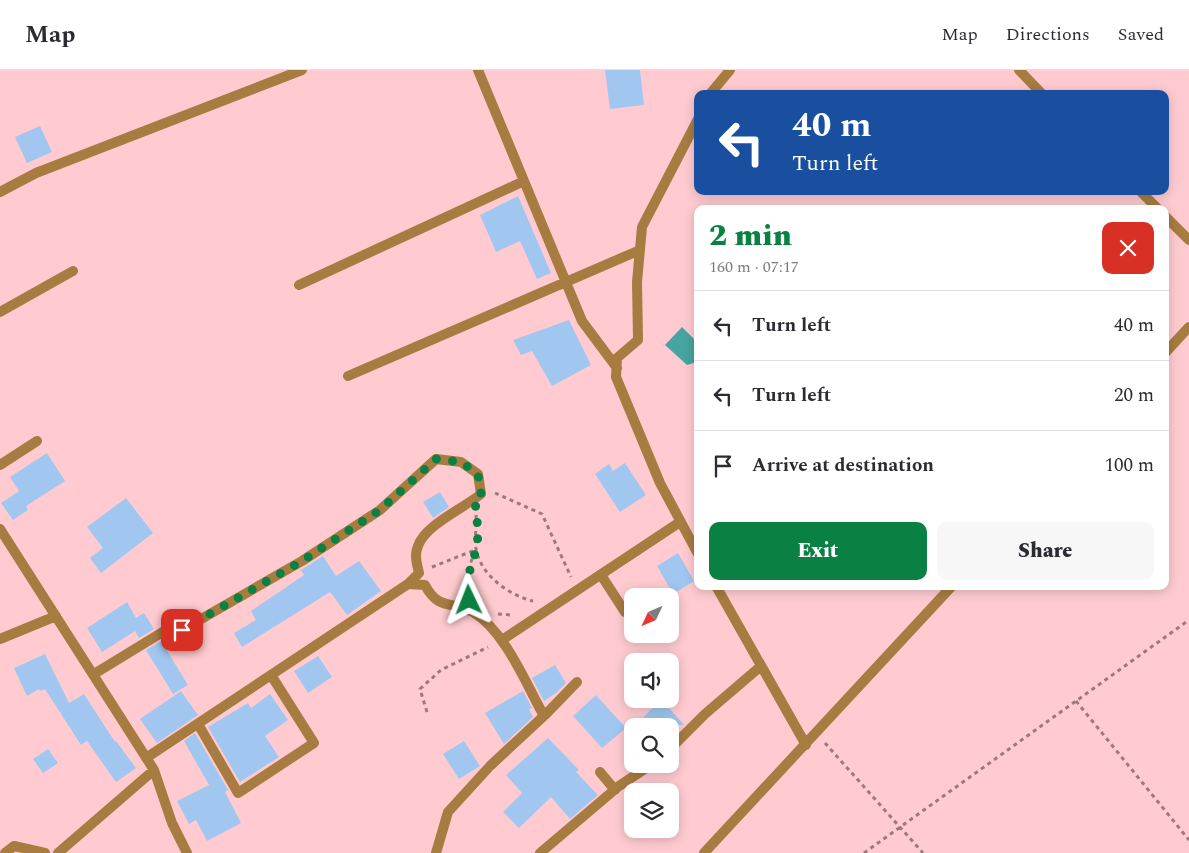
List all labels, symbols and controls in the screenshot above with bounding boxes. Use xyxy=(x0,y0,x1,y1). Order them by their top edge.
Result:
text: Map xyxy=(25,17,75,53)
text: Map xyxy=(942,21,978,48)
text: Directions xyxy=(1006,21,1090,48)
text: Saved xyxy=(1118,21,1164,48)
text: 40 m xyxy=(792,99,872,152)
icon: left xyxy=(709,110,774,175)
text: Turn left xyxy=(792,147,878,180)
text: 2 min xyxy=(709,213,792,259)
button: close xyxy=(1102,222,1154,274)
text: 160 m · 07:17 xyxy=(709,255,799,279)
text: Turn left xyxy=(752,311,831,340)
text: 40 m xyxy=(1114,311,1154,340)
icon: left xyxy=(709,312,737,340)
text: Turn left xyxy=(752,381,831,410)
text: 20 m xyxy=(1114,381,1154,410)
icon: left xyxy=(709,382,737,410)
text: Arrive at destination xyxy=(752,451,934,480)
text: 100 m xyxy=(1104,451,1154,480)
icon: arrive xyxy=(709,452,737,480)
button: Exit xyxy=(709,522,927,580)
button: Share xyxy=(937,522,1154,580)
position arrow xyxy=(442,573,494,625)
north arrow xyxy=(624,588,679,642)
map controls xyxy=(624,588,679,838)
pin xyxy=(161,609,203,651)
icon: arrive xyxy=(168,616,196,644)
button: sound xyxy=(624,653,679,708)
button: search xyxy=(624,718,679,773)
button: layers xyxy=(624,783,679,838)

